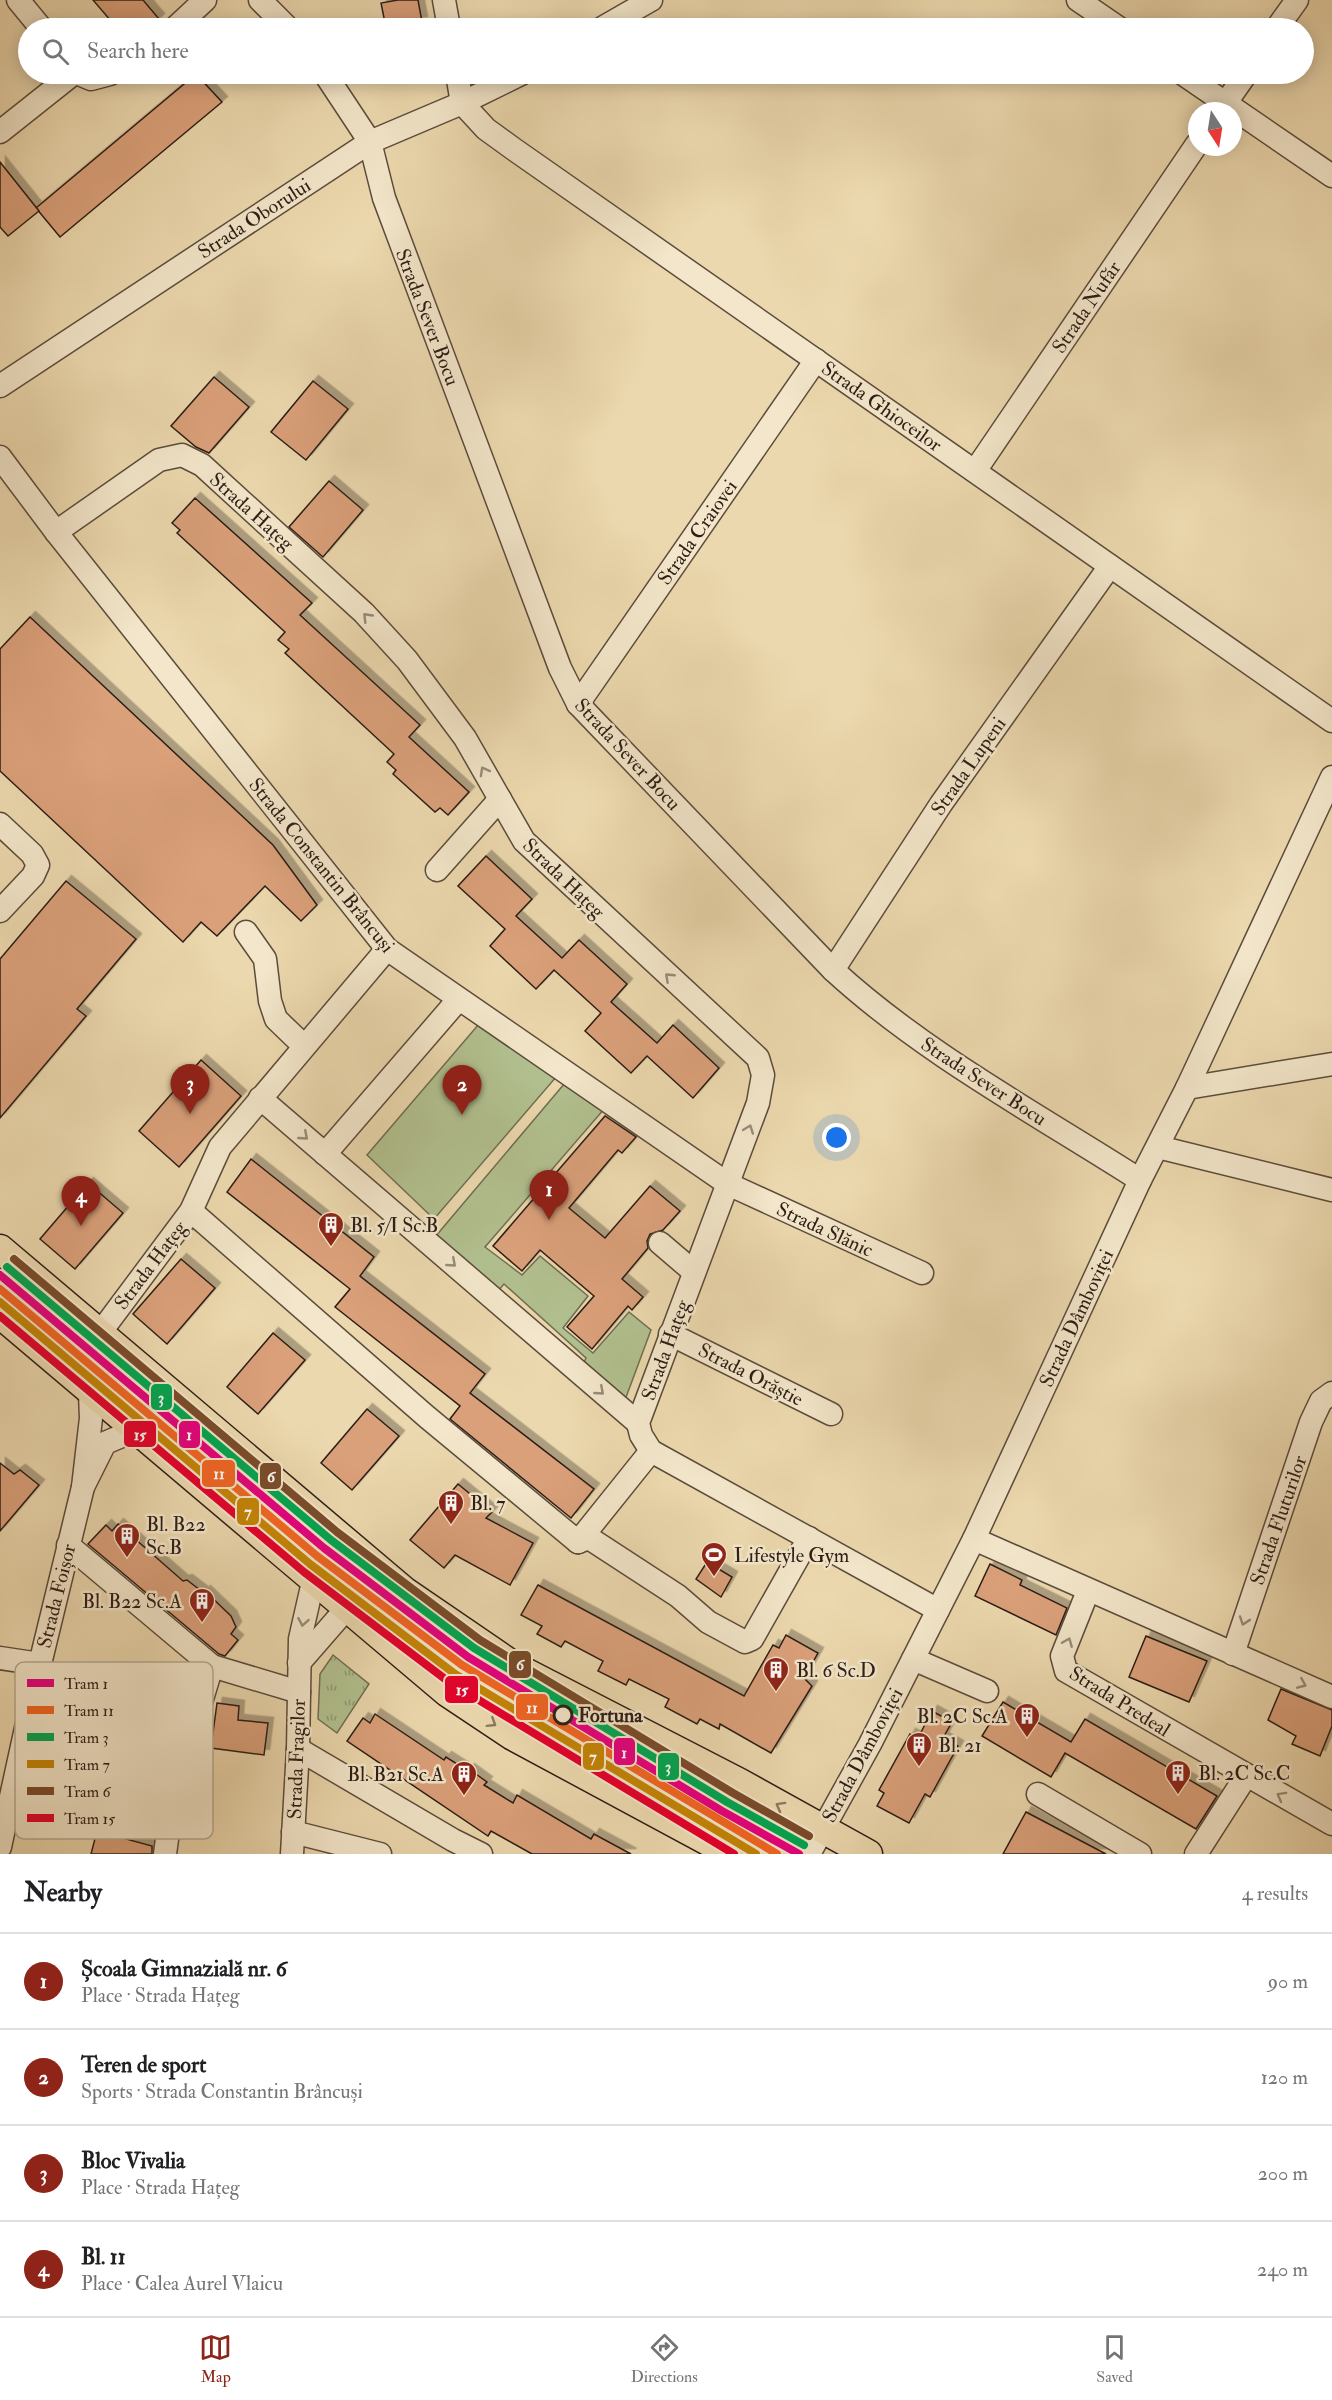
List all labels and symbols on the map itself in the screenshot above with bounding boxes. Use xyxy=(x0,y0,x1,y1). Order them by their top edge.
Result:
north arrow xyxy=(1188,102,1242,156)
street label: Strada Oborului xyxy=(193,173,316,264)
street label: Strada Sever Bocu xyxy=(390,245,465,389)
street label: Strada Nufăr xyxy=(1047,256,1127,358)
street label: Strada Ghioceilor xyxy=(817,356,947,458)
street label: Strada Hațeg xyxy=(204,467,300,557)
street label: Strada Craiovei xyxy=(652,475,743,590)
one-way arrow xyxy=(363,613,374,624)
street label: Strada Sever Bocu xyxy=(569,693,686,816)
street label: Strada Lupeni xyxy=(925,712,1012,821)
one-way arrow xyxy=(480,767,491,778)
street label: Strada Constantin Brâncuși xyxy=(243,773,400,958)
street label: Strada Hațeg xyxy=(517,833,611,925)
one-way arrow xyxy=(666,973,677,984)
street label: Strada Sever Bocu xyxy=(916,1032,1051,1131)
pin: 3 xyxy=(170,1064,210,1114)
pin: 2 xyxy=(442,1066,482,1115)
your location xyxy=(822,1123,851,1152)
one-way arrow xyxy=(741,1124,754,1135)
one-way arrow xyxy=(297,1129,308,1140)
pin: 1 xyxy=(530,1170,568,1220)
pin: 4 xyxy=(62,1176,100,1226)
street label: Strada Slănic xyxy=(773,1196,877,1263)
building icon: Bl. 5/I Sc.B xyxy=(316,1210,346,1248)
place label: Bl. 5/I Sc.B xyxy=(350,1213,438,1238)
street label: Strada Hațeg xyxy=(109,1215,193,1315)
street label: Strada Dâmboviței xyxy=(1034,1245,1119,1391)
one-way arrow xyxy=(445,1256,456,1267)
street label: Strada Hațeg xyxy=(636,1296,696,1404)
street label: Strada Orăștie xyxy=(694,1337,807,1412)
line badge: 3 xyxy=(150,1383,173,1411)
one-way arrow xyxy=(593,1383,604,1394)
text: 3 xyxy=(158,1388,164,1408)
line badge: 15 xyxy=(123,1420,157,1448)
line badge: 1 xyxy=(178,1420,201,1449)
text: 15 xyxy=(134,1425,147,1445)
text: 1 xyxy=(186,1425,192,1445)
street label: Strada Fluturilor xyxy=(1245,1452,1312,1588)
line badge: 11 xyxy=(201,1459,236,1488)
line badge: 6 xyxy=(259,1462,282,1490)
text: 11 xyxy=(213,1464,225,1484)
text: 6 xyxy=(267,1467,277,1487)
building icon: Bl. 7 xyxy=(436,1488,466,1526)
place label: Bl. 7 xyxy=(470,1491,505,1516)
line badge: 7 xyxy=(236,1497,260,1526)
text: 7 xyxy=(244,1502,252,1522)
place label: Bl. B22 Sc.B xyxy=(146,1512,206,1560)
building icon: Bl. B22 Sc.B xyxy=(112,1521,142,1559)
sports icon: Lifestyle Gym xyxy=(699,1540,729,1578)
street label: Strada Foișor xyxy=(31,1541,82,1651)
place label: Lifestyle Gym xyxy=(734,1543,850,1568)
building icon: Bl. B22 Sc.A xyxy=(187,1586,217,1624)
place label: Bl. B22 Sc.A xyxy=(82,1589,182,1614)
one-way arrow xyxy=(1239,1615,1252,1626)
one-way arrow xyxy=(297,1617,310,1627)
one-way arrow xyxy=(1061,1637,1073,1648)
line badge: 6 xyxy=(508,1650,532,1679)
text: 6 xyxy=(516,1655,526,1675)
building icon: Bl. 6 Sc.D xyxy=(761,1655,791,1693)
place label: Bl. 6 Sc.D xyxy=(796,1658,876,1683)
street label: Strada Predeal xyxy=(1065,1661,1175,1742)
legend xyxy=(15,1662,213,1839)
text: Tram 1 xyxy=(64,1674,108,1694)
line badge: 15 xyxy=(444,1675,479,1704)
one-way arrow xyxy=(1296,1677,1307,1689)
text: 15 xyxy=(456,1680,469,1700)
street label: Strada Dâmboviței xyxy=(816,1684,908,1827)
line badge: 11 xyxy=(515,1693,549,1721)
street label: Strada Fragilor xyxy=(282,1698,311,1820)
text: 11 xyxy=(526,1698,538,1718)
text: Tram 11 xyxy=(64,1701,114,1721)
building icon: Bl. 2C Sc.A xyxy=(1012,1701,1042,1739)
place label: Fortuna xyxy=(578,1703,643,1728)
place label: Bl. 2C Sc.A xyxy=(916,1704,1008,1729)
marker: Fortuna xyxy=(553,1705,573,1725)
one-way arrow xyxy=(486,1715,496,1727)
text: Tram 3 xyxy=(64,1728,109,1748)
building icon: Bl. 21 xyxy=(904,1730,934,1768)
place label: Bl. 21 xyxy=(938,1733,982,1758)
line badge: 1 xyxy=(613,1737,636,1766)
line badge: 7 xyxy=(582,1742,605,1771)
text: 1 xyxy=(621,1743,627,1763)
text: 7 xyxy=(589,1747,597,1767)
line badge: 3 xyxy=(657,1752,680,1781)
text: Tram 7 xyxy=(64,1755,110,1775)
text: 3 xyxy=(665,1757,671,1777)
building icon: Bl. 2C Sc.C xyxy=(1163,1758,1193,1796)
building icon: Bl. B21 Sc.A xyxy=(449,1759,479,1797)
place label: Bl. 2C Sc.C xyxy=(1198,1761,1290,1786)
place label: Bl. B21 Sc.A xyxy=(347,1762,444,1787)
text: Tram 6 xyxy=(64,1782,111,1802)
one-way arrow xyxy=(1277,1792,1287,1803)
one-way arrow xyxy=(776,1802,786,1813)
text: Tram 15 xyxy=(64,1809,115,1829)

